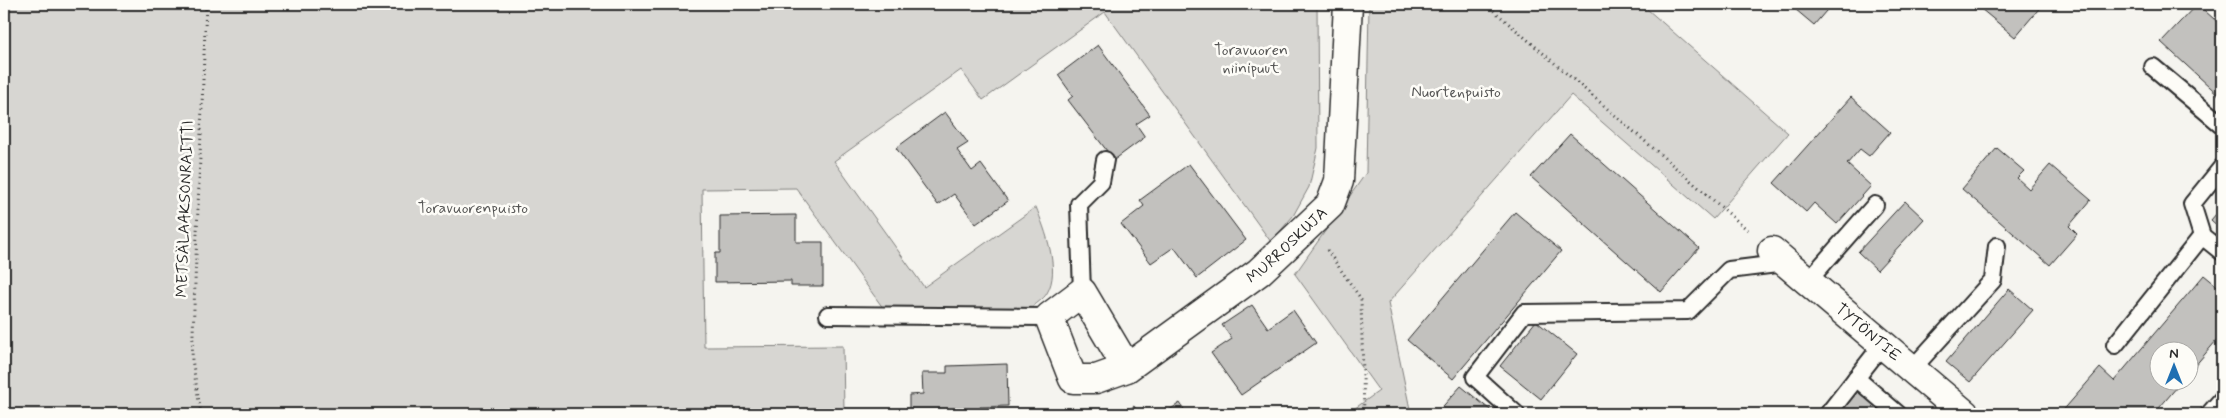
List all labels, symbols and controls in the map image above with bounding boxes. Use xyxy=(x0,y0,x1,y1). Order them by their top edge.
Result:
park label: Toravuoren niinipuut xyxy=(1214,40,1288,79)
park label: Nuortenpuisto xyxy=(1411,82,1501,103)
street label: METSÄLAAKSONRAITTI xyxy=(171,120,199,298)
park label: Toravuorenpuisto xyxy=(418,198,528,219)
street label: MURROSKUJA xyxy=(1242,202,1332,288)
street label: TYTÖNTIE xyxy=(1831,299,1906,366)
north arrow xyxy=(2148,340,2198,390)
text: N xyxy=(2169,345,2179,363)

